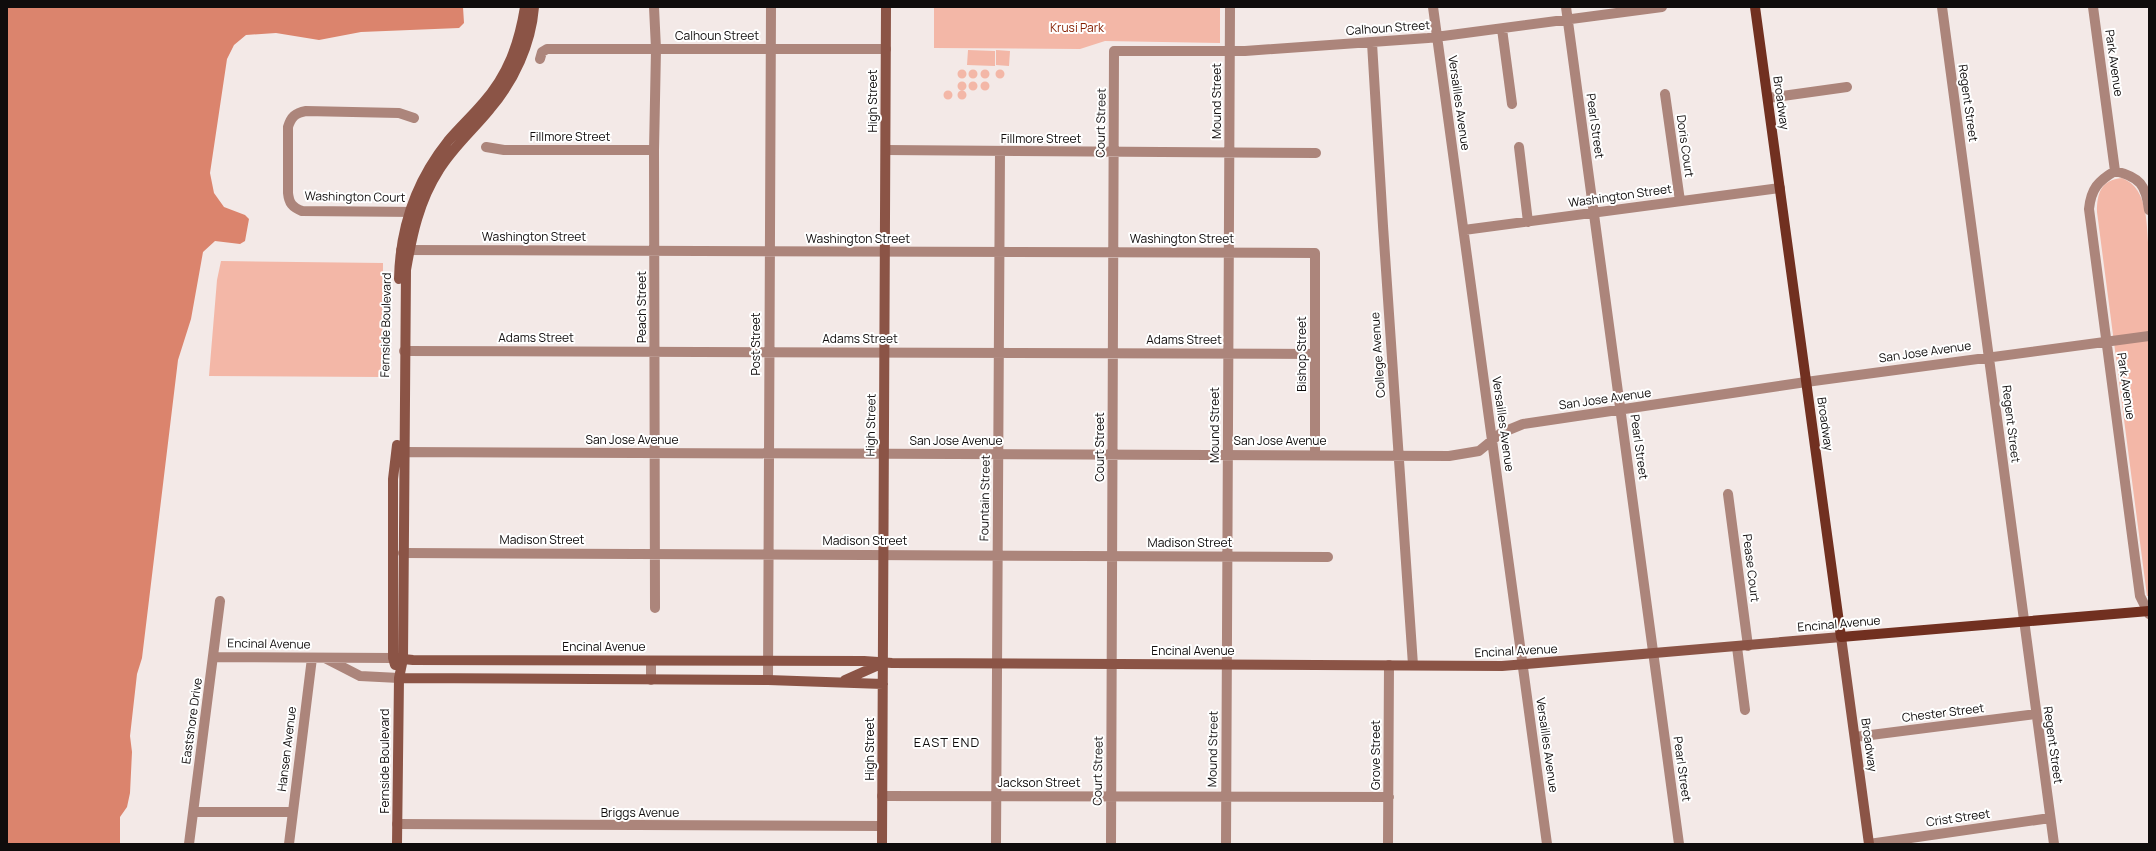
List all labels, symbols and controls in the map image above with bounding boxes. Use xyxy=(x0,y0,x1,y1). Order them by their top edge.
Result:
street label: Calhoun Street xyxy=(1345,16,1431,39)
park label: Krusi Park xyxy=(1050,19,1105,36)
street label: Calhoun Street xyxy=(675,27,759,44)
street label: Park Avenue xyxy=(2101,28,2128,97)
street label: Versailles Avenue xyxy=(1444,54,1475,152)
street label: Mound Street xyxy=(1208,63,1225,139)
street label: Regent Street xyxy=(1955,63,1982,143)
street label: High Street xyxy=(864,69,881,132)
street label: Broadway xyxy=(1769,75,1794,131)
street label: Court Street xyxy=(1091,88,1110,158)
street label: Pearl Street xyxy=(1583,92,1608,160)
street label: Doris Court xyxy=(1673,114,1698,178)
street label: Fillmore Street xyxy=(530,128,610,145)
street label: Fillmore Street xyxy=(1001,130,1081,147)
street label: Washington Street xyxy=(1567,180,1673,211)
street label: Washington Court xyxy=(304,187,406,206)
street label: Washington Street xyxy=(482,228,586,245)
street label: Washington Street xyxy=(806,230,910,247)
street label: Washington Street xyxy=(1130,230,1234,247)
street label: Peach Street xyxy=(633,271,650,343)
street label: Fernside Boulevard xyxy=(376,272,395,378)
street label: Post Street xyxy=(747,312,764,376)
street label: College Avenue xyxy=(1366,312,1389,398)
street label: Bishop Street xyxy=(1293,316,1310,392)
street label: Adams Street xyxy=(498,329,574,346)
street label: Adams Street xyxy=(822,330,898,347)
street label: Adams Street xyxy=(1146,331,1222,348)
street label: San Jose Avenue xyxy=(1878,337,1972,366)
street label: Park Avenue xyxy=(2113,351,2140,420)
street label: Versailles Avenue xyxy=(1488,375,1519,473)
street label: San Jose Avenue xyxy=(1558,384,1652,413)
street label: Regent Street xyxy=(1998,384,2025,464)
street label: Mound Street xyxy=(1206,387,1223,463)
street label: High Street xyxy=(861,393,880,457)
street label: Broadway xyxy=(1813,396,1838,452)
street label: Court Street xyxy=(1091,412,1108,482)
street label: Pearl Street xyxy=(1627,413,1652,481)
street label: San Jose Avenue xyxy=(586,431,679,448)
street label: San Jose Avenue xyxy=(910,432,1003,449)
street label: San Jose Avenue xyxy=(1234,432,1327,449)
street label: Fountain Street xyxy=(975,455,994,541)
street label: Madison Street xyxy=(500,531,585,548)
street label: Madison Street xyxy=(823,532,908,549)
street label: Pease Court xyxy=(1739,533,1764,603)
street label: Madison Street xyxy=(1148,534,1233,551)
street label: Encinal Avenue xyxy=(1797,611,1881,636)
street label: Encinal Avenue xyxy=(227,634,311,653)
street label: Encinal Avenue xyxy=(562,638,646,655)
street label: Encinal Avenue xyxy=(1474,640,1558,661)
street label: Encinal Avenue xyxy=(1151,642,1235,659)
street label: Eastshore Drive xyxy=(177,677,206,765)
street label: Versailles Avenue xyxy=(1532,696,1563,794)
street label: Chester Street xyxy=(1901,699,1985,726)
street label: Hansen Avenue xyxy=(273,705,300,793)
street label: Regent Street xyxy=(2040,705,2067,785)
street label: Fernside Boulevard xyxy=(376,709,393,813)
street label: Mound Street xyxy=(1203,711,1222,787)
street label: High Street xyxy=(861,717,878,780)
street label: Broadway xyxy=(1857,717,1882,773)
street label: Grove Street xyxy=(1367,720,1384,790)
district label: EAST END xyxy=(914,733,980,751)
street label: Pearl Street xyxy=(1670,735,1695,803)
street label: Court Street xyxy=(1088,736,1107,806)
street label: Jackson Street xyxy=(998,774,1081,791)
street label: Briggs Avenue xyxy=(601,804,679,821)
street label: Crist Street xyxy=(1925,805,1991,830)

